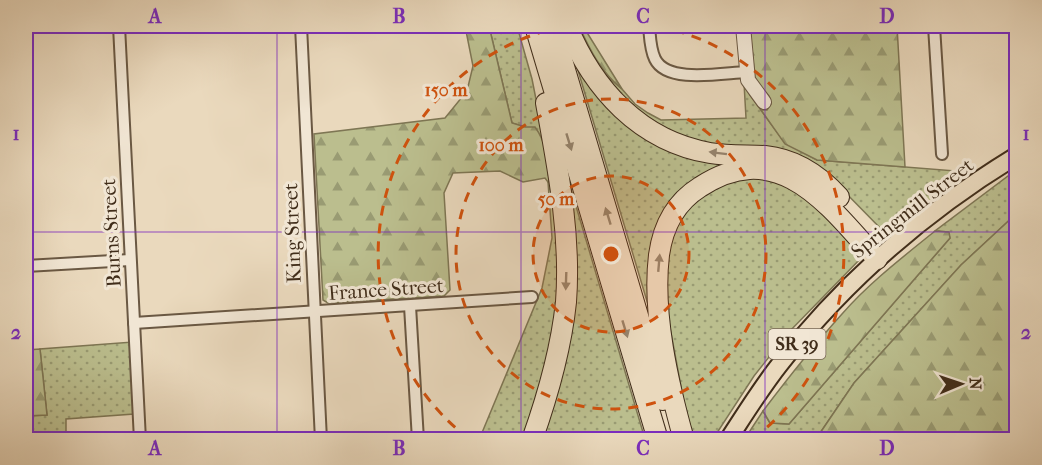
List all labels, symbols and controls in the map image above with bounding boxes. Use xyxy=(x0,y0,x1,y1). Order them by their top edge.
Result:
text: A xyxy=(147,5,163,28)
text: B xyxy=(392,5,406,28)
text: C xyxy=(636,5,650,28)
text: D xyxy=(879,5,895,28)
text: 150 m xyxy=(425,80,468,101)
text: 1 xyxy=(12,122,20,145)
text: 1 xyxy=(1022,122,1030,145)
one-way arrow xyxy=(565,133,574,151)
text: 100 m xyxy=(478,135,525,156)
one-way arrow xyxy=(708,149,727,158)
street label: Springmill Street xyxy=(847,154,978,263)
street label: Burns Street xyxy=(97,178,126,288)
street label: King Street xyxy=(279,183,306,283)
text: 50 m xyxy=(538,189,575,210)
one-way arrow xyxy=(603,207,612,225)
centre of rings xyxy=(601,244,621,264)
one-way arrow xyxy=(654,253,664,272)
one-way arrow xyxy=(562,271,571,290)
street label: France Street xyxy=(327,274,445,305)
one-way arrow xyxy=(621,320,630,338)
text: 2 xyxy=(11,321,21,344)
text: 2 xyxy=(1021,321,1031,344)
road number: SR 39 xyxy=(768,329,826,359)
north arrow xyxy=(931,354,991,414)
text: N xyxy=(966,377,985,391)
text: A xyxy=(147,437,163,460)
text: B xyxy=(392,437,406,460)
text: C xyxy=(636,437,650,460)
text: D xyxy=(879,437,895,460)

